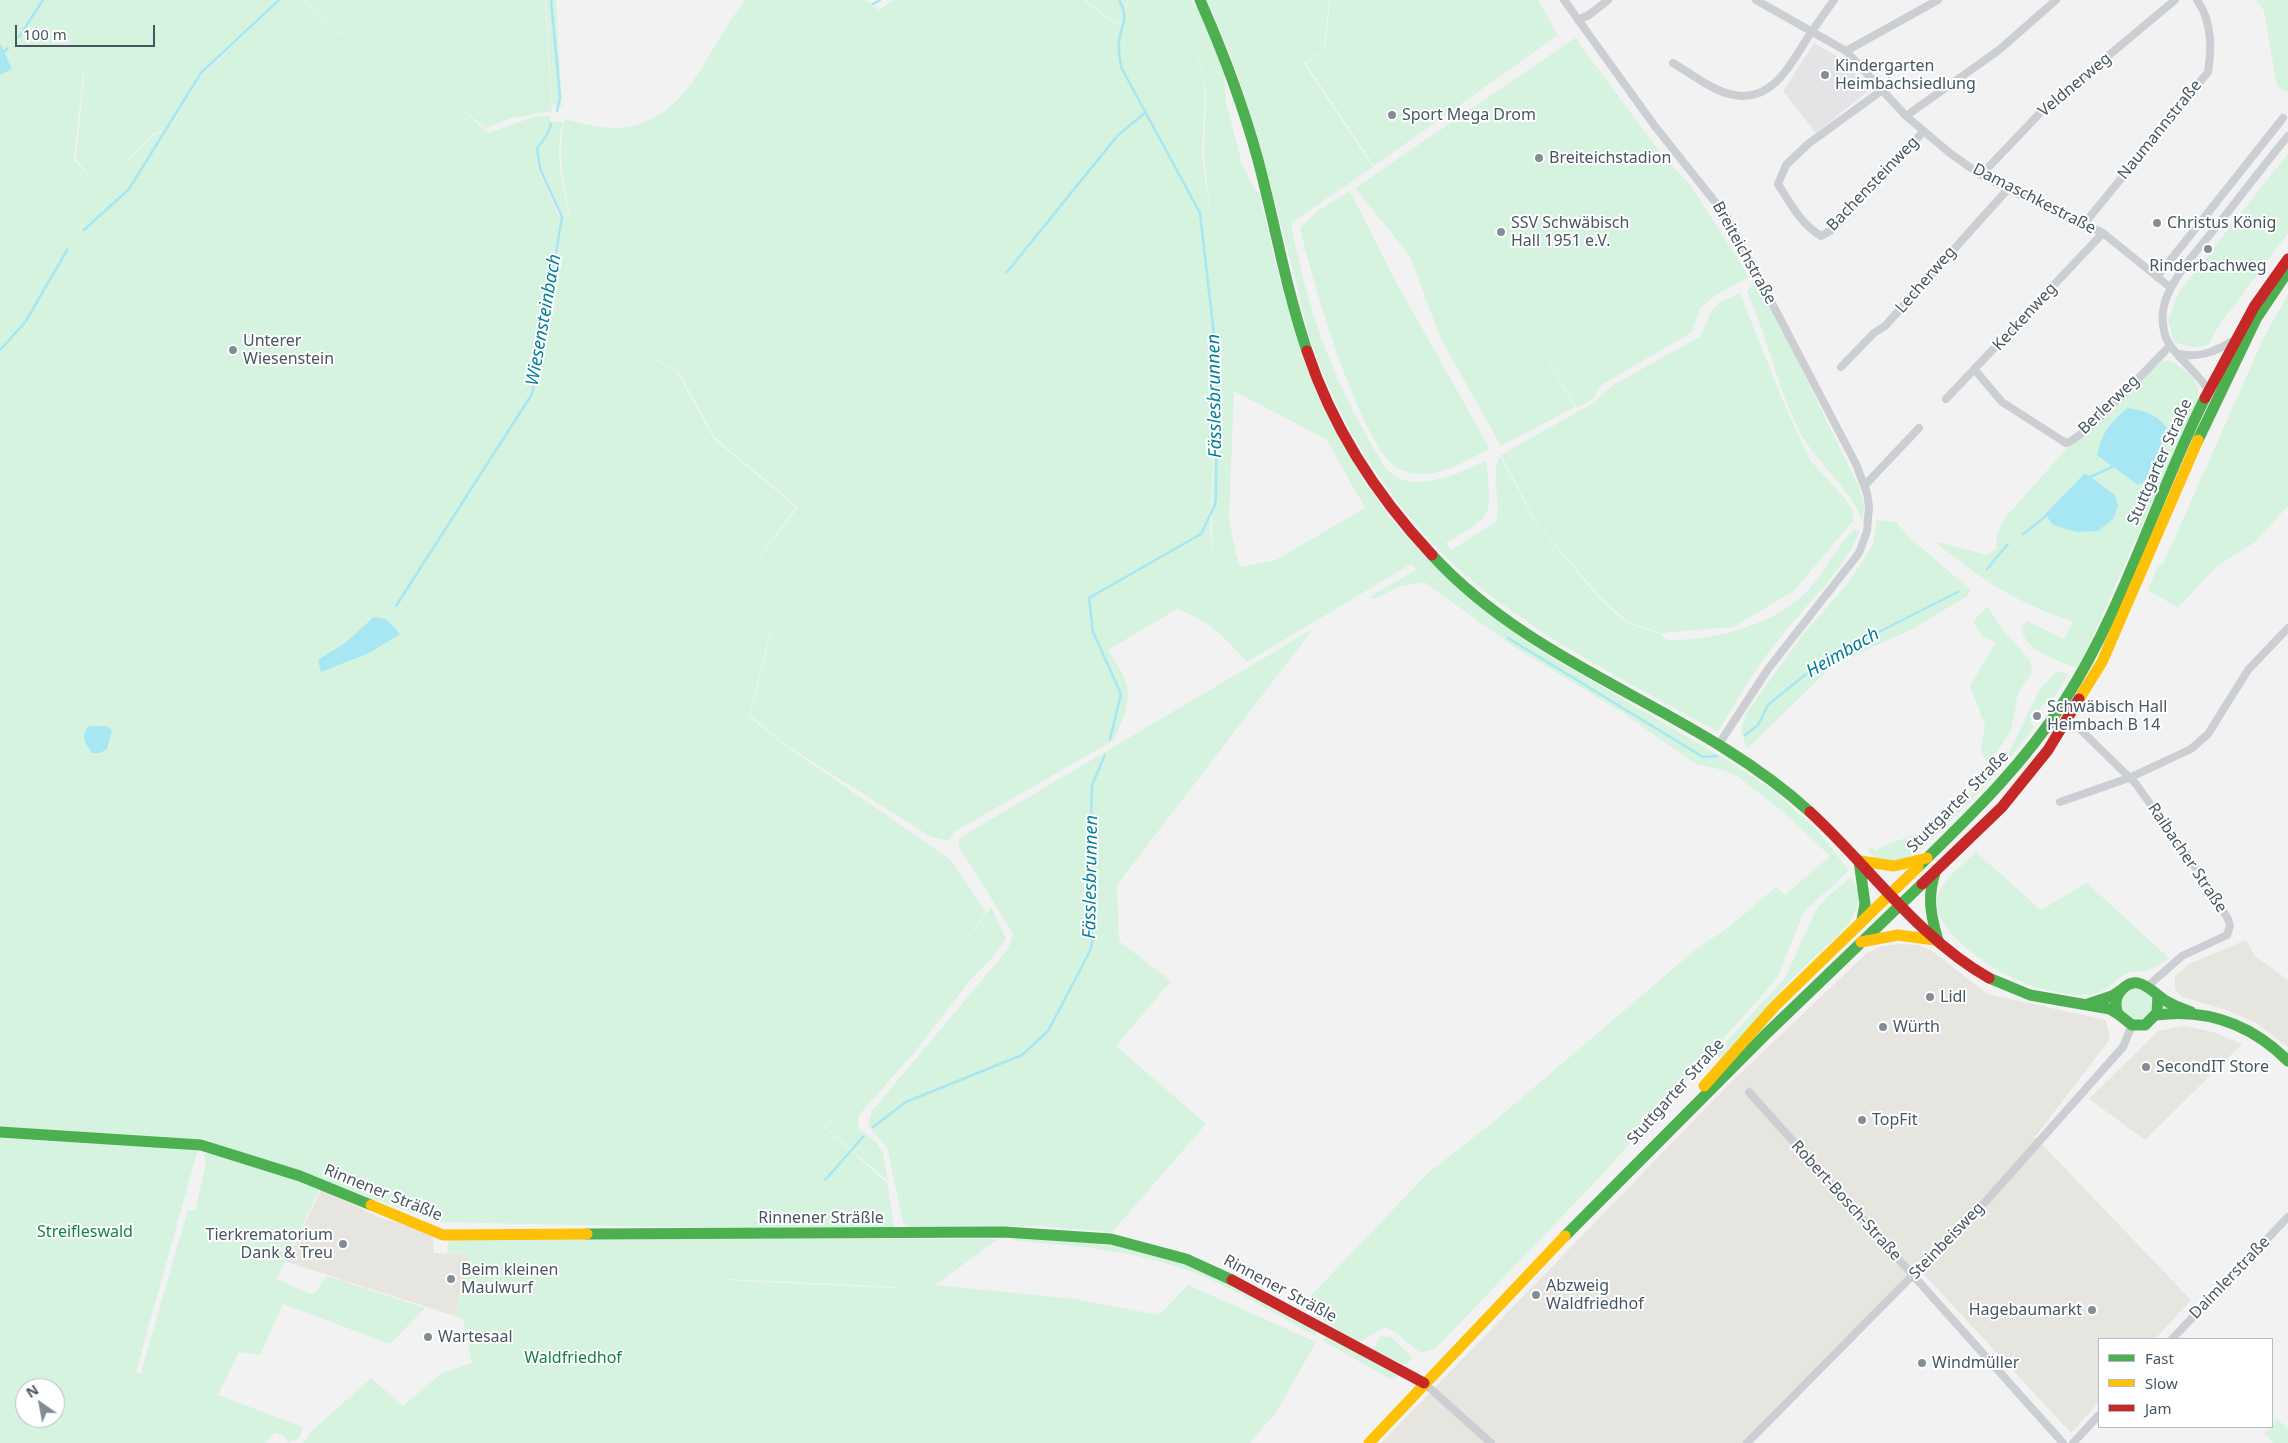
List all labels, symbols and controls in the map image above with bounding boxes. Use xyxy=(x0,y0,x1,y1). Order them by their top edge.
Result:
scale bar xyxy=(18,15,158,47)
text: 100 m xyxy=(23,24,67,44)
street label: Veldnerweg xyxy=(2035,49,2115,121)
place label: Kindergarten Heimbachsiedlung xyxy=(1835,56,1976,94)
marker: Kindergarten Heimbachsiedlung xyxy=(1819,69,1831,81)
street label: Naumannstraße xyxy=(2114,76,2206,184)
place label: Sport Mega Drom xyxy=(1402,105,1536,125)
marker: Sport Mega Drom xyxy=(1386,109,1398,121)
street label: Bachensteinweg xyxy=(1823,133,1923,235)
place label: Breiteichstadion xyxy=(1549,148,1671,168)
marker: Breiteichstadion xyxy=(1533,152,1545,164)
street label: Damaschkestraße xyxy=(1969,160,2099,238)
street label: Breiteichstraße xyxy=(1708,198,1780,308)
place label: SSV Schwäbisch Hall 1951 e.V. xyxy=(1511,213,1629,251)
place label: Christus König xyxy=(2167,213,2276,233)
marker: Christus König xyxy=(2151,217,2163,229)
marker: SSV Schwäbisch Hall 1951 e.V. xyxy=(1495,226,1507,238)
street label: Lecherweg xyxy=(1892,243,1960,317)
marker: Rinderbachweg xyxy=(2202,243,2214,255)
water label: Wiesensteinbach xyxy=(522,253,566,387)
place label: Rinderbachweg xyxy=(2149,256,2267,276)
street label: Keckenweg xyxy=(1989,279,2061,355)
place label: Unterer Wiesenstein xyxy=(243,331,334,369)
water label: Fässlesbrunnen xyxy=(1203,334,1227,458)
marker: Unterer Wiesenstein xyxy=(227,344,239,356)
street label: Berlerweg xyxy=(2075,371,2143,439)
street label: Stuttgarter Straße xyxy=(2124,396,2196,528)
water label: Heimbach xyxy=(1803,623,1883,683)
place label: Schwäbisch Hall Heimbach B 14 xyxy=(2047,697,2167,735)
marker: Schwäbisch Hall Heimbach B 14 xyxy=(2031,710,2043,722)
street label: Stuttgarter Straße xyxy=(1903,747,2013,857)
street label: Raibacher Straße xyxy=(2143,800,2231,916)
water label: Fässlesbrunnen xyxy=(1079,815,1103,939)
place label: Lidl xyxy=(1940,987,1966,1007)
marker: Lidl xyxy=(1924,991,1936,1003)
place label: Würth xyxy=(1893,1017,1940,1037)
marker: Würth xyxy=(1877,1021,1889,1033)
street label: Stuttgarter Straße xyxy=(1623,1035,1729,1149)
place label: SecondIT Store xyxy=(2156,1057,2269,1077)
marker: SecondIT Store xyxy=(2140,1061,2152,1073)
place label: TopFit xyxy=(1872,1110,1918,1130)
marker: TopFit xyxy=(1856,1114,1868,1126)
street label: Robert-Bosch-Straße xyxy=(1787,1137,1905,1265)
street label: Rinnener Sträßle xyxy=(321,1161,445,1225)
street label: Steinbeisweg xyxy=(1905,1198,1989,1284)
street label: Rinnener Sträßle xyxy=(758,1208,884,1228)
park label: Streifleswald xyxy=(37,1222,133,1242)
place label: Tierkrematorium Dank & Treu xyxy=(206,1225,333,1263)
street label: Daimlerstraße xyxy=(2186,1233,2274,1323)
marker: Tierkrematorium Dank & Treu xyxy=(337,1238,349,1250)
street label: Rinnener Sträßle xyxy=(1220,1251,1340,1327)
place label: Beim kleinen Maulwurf xyxy=(461,1260,558,1298)
marker: Beim kleinen Maulwurf xyxy=(445,1273,457,1285)
place label: Abzweig Waldfriedhof xyxy=(1546,1276,1644,1314)
marker: Abzweig Waldfriedhof xyxy=(1530,1289,1542,1301)
place label: Hagebaumarkt xyxy=(1969,1300,2082,1320)
marker: Hagebaumarkt xyxy=(2086,1304,2098,1316)
place label: Wartesaal xyxy=(438,1327,513,1347)
marker: Wartesaal xyxy=(422,1331,434,1343)
legend xyxy=(2098,1338,2273,1428)
park label: Waldfriedhof xyxy=(524,1348,622,1368)
text: Fast xyxy=(2145,1348,2174,1368)
place label: Windmüller xyxy=(1932,1353,2019,1373)
marker: Windmüller xyxy=(1916,1357,1928,1369)
text: Slow xyxy=(2145,1373,2178,1393)
north arrow xyxy=(15,1378,65,1428)
text: N xyxy=(22,1380,42,1402)
text: Jam xyxy=(2145,1398,2172,1418)

